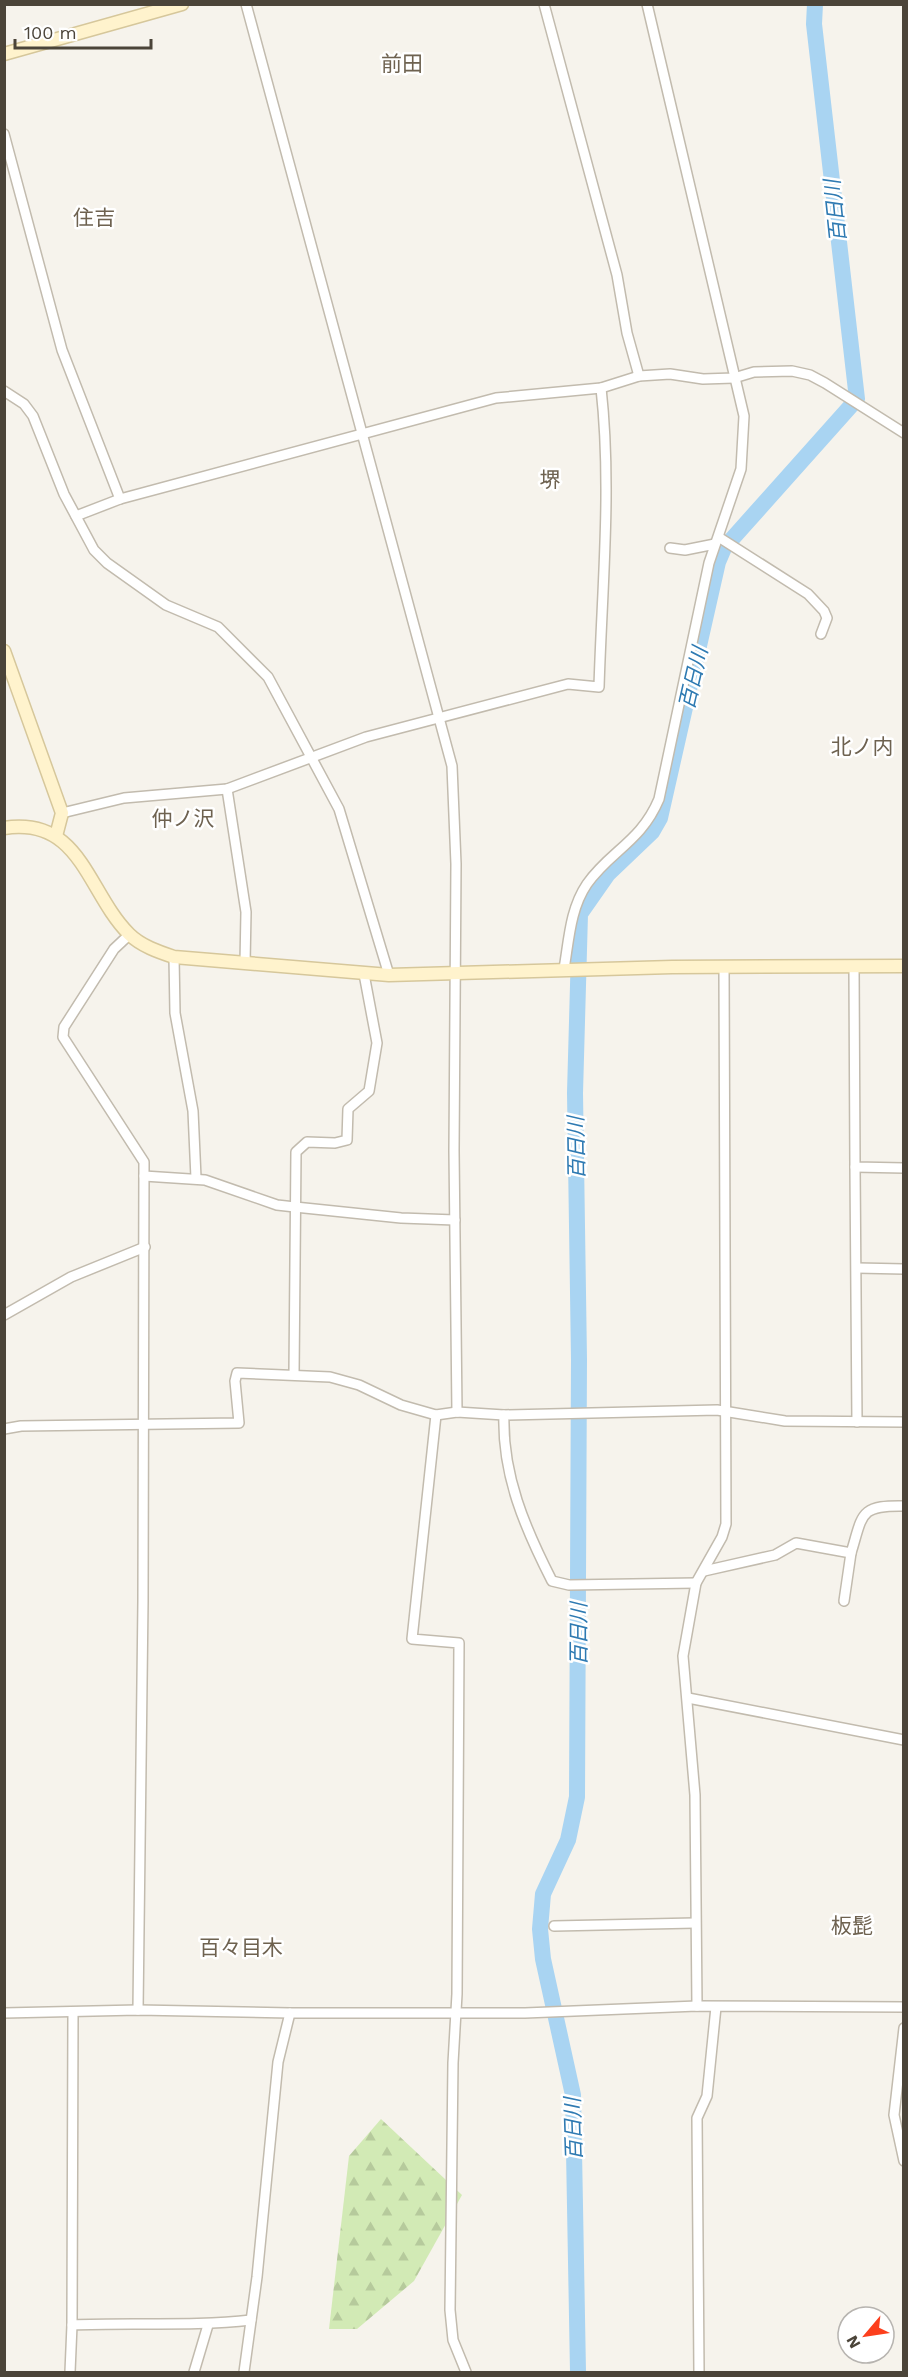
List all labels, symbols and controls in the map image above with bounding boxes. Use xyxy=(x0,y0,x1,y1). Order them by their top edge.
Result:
scale bar xyxy=(15,12,152,50)
text: 100 m xyxy=(24,22,77,43)
district label: 前田 xyxy=(381,51,423,76)
water label: 百日川 xyxy=(819,176,851,244)
district label: 住吉 xyxy=(73,205,115,230)
district label: 堺 xyxy=(540,467,561,492)
water label: 百日川 xyxy=(674,643,713,712)
district label: 北ノ内 xyxy=(831,734,894,759)
district label: 仲ノ沢 xyxy=(152,806,215,831)
water label: 百日川 xyxy=(563,1114,589,1180)
water label: 百日川 xyxy=(566,1601,591,1666)
district label: 板髭 xyxy=(831,1913,873,1938)
district label: 百々目木 xyxy=(199,1935,283,1960)
water label: 百日川 xyxy=(559,2095,587,2161)
north arrow xyxy=(836,2305,896,2365)
text: N xyxy=(842,2332,865,2352)

